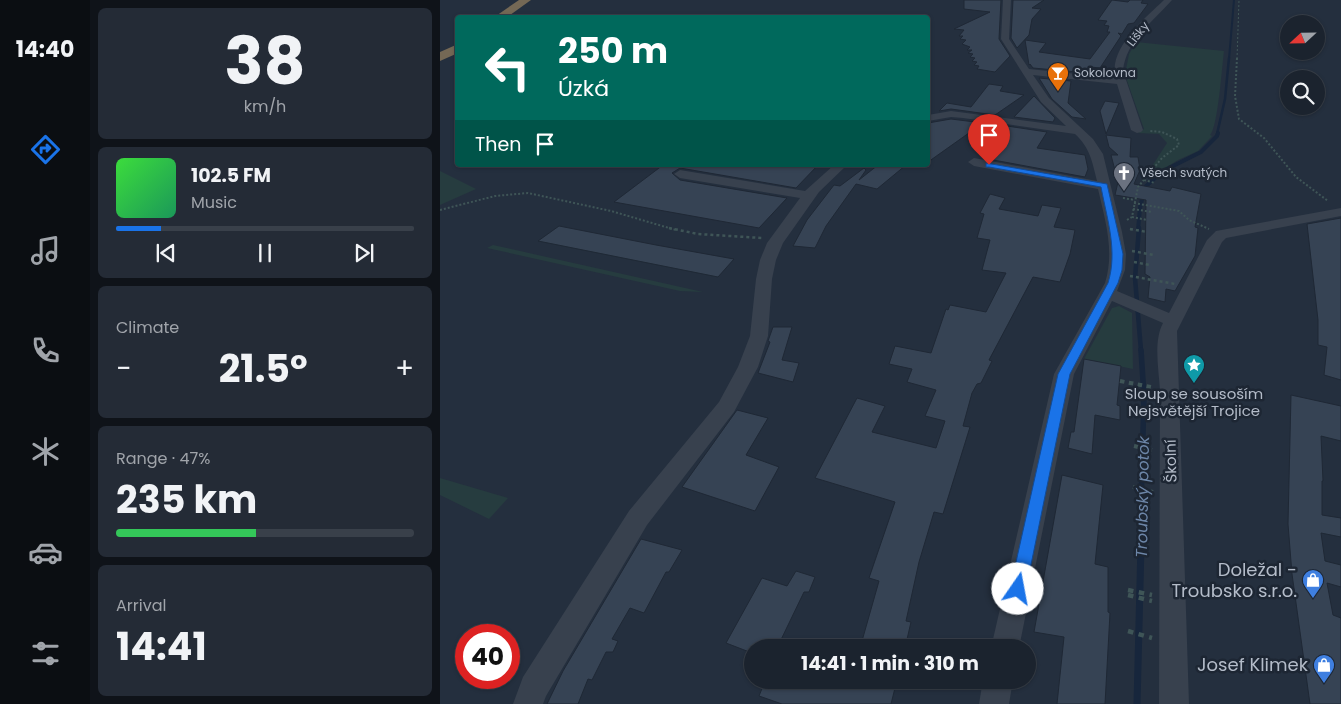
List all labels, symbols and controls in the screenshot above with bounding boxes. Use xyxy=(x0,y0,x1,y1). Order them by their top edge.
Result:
north arrow xyxy=(1280,15,1325,60)
map controls xyxy=(1280,15,1325,115)
text: 38 xyxy=(224,16,306,107)
street label: Lišky xyxy=(1122,17,1153,50)
text: 250 m xyxy=(558,26,668,75)
text: 14:40 xyxy=(16,34,74,65)
icon: left xyxy=(475,35,540,100)
bar icon: Sokolovna xyxy=(1046,61,1070,92)
place label: Sokolovna xyxy=(1074,64,1136,81)
button: search xyxy=(1280,70,1325,115)
text: Úzká xyxy=(558,73,609,104)
text: km/h xyxy=(244,95,286,118)
pin xyxy=(968,114,1010,165)
icon: arrive xyxy=(975,121,1003,149)
icon: arrive xyxy=(531,130,559,158)
text: Then xyxy=(475,131,521,158)
icon: directions xyxy=(28,132,63,167)
church icon: Všech svatých xyxy=(1112,161,1136,192)
text: 102.5 FM xyxy=(191,162,271,189)
place label: Všech svatých xyxy=(1140,164,1227,181)
text: Music xyxy=(191,191,237,214)
icon: music xyxy=(28,233,63,268)
icon: previous xyxy=(152,239,180,267)
icon: pause xyxy=(251,239,279,267)
icon: next xyxy=(350,239,378,267)
text: Climate xyxy=(116,316,179,339)
icon: phone xyxy=(28,333,63,368)
text: 21.5° xyxy=(219,342,308,395)
text: − xyxy=(116,349,131,388)
text: + xyxy=(395,349,414,388)
place icon: Sloup se sousoším Nejsvětější Trojice xyxy=(1182,353,1206,384)
place label: Sloup se sousoším Nejsvětější Trojice xyxy=(1125,383,1263,421)
icon: climate xyxy=(28,434,63,469)
water label: Troubský potok xyxy=(1130,435,1155,558)
street label: Školní xyxy=(1160,439,1181,483)
text: Range · 47% xyxy=(116,447,210,470)
text: 235 km xyxy=(116,473,257,526)
icon: car xyxy=(28,535,63,570)
place label: Doležal - Troubsko s.r.o. xyxy=(1171,557,1297,603)
position arrow xyxy=(991,562,1043,614)
shop icon: Doležal - Troubsko s.r.o. xyxy=(1301,568,1325,599)
text: Arrival xyxy=(116,594,166,617)
text: 14:41 xyxy=(116,620,207,673)
speed limit sign: 40 xyxy=(455,624,520,689)
icon: filters xyxy=(28,636,63,671)
text: 14:41 · 1 min · 310 m xyxy=(801,650,979,677)
place label: Josef Klimek xyxy=(1197,652,1309,677)
shop icon: Josef Klimek xyxy=(1312,653,1336,684)

